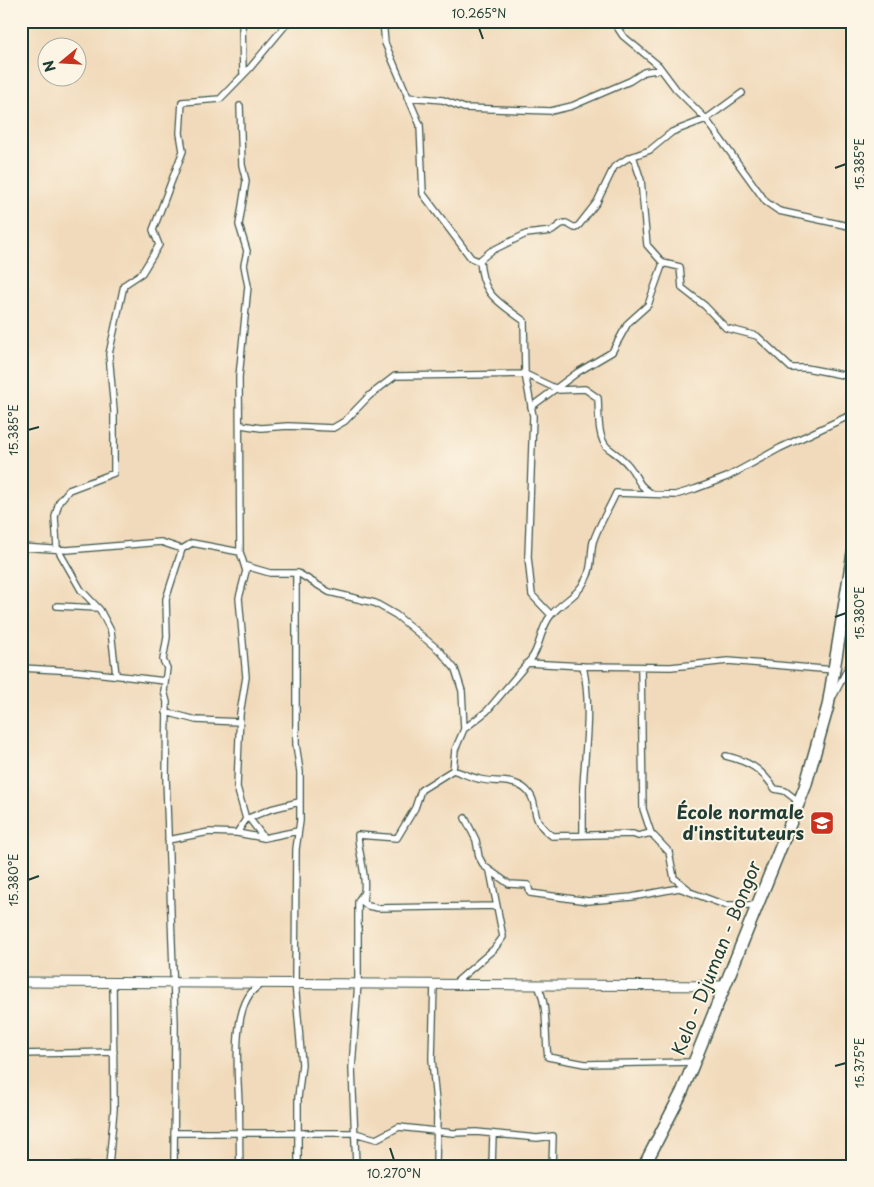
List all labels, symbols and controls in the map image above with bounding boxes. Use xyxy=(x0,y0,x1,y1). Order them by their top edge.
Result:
text: 10.265°N xyxy=(452,4,506,22)
north arrow xyxy=(38,38,88,88)
text: N xyxy=(37,58,61,75)
text: 15.385°E xyxy=(850,138,868,190)
text: 15.385°E xyxy=(4,404,22,456)
text: 15.380°E xyxy=(850,586,868,640)
place label: École normale d'instituteurs xyxy=(677,798,804,846)
school or university icon: École normale d'instituteurs xyxy=(809,810,835,836)
text: 15.380°E xyxy=(4,853,22,907)
street label: Kelo - Djuman - Bongor xyxy=(664,855,767,1059)
text: 15.375°E xyxy=(850,1038,868,1088)
text: 10.270°N xyxy=(367,1164,421,1182)

